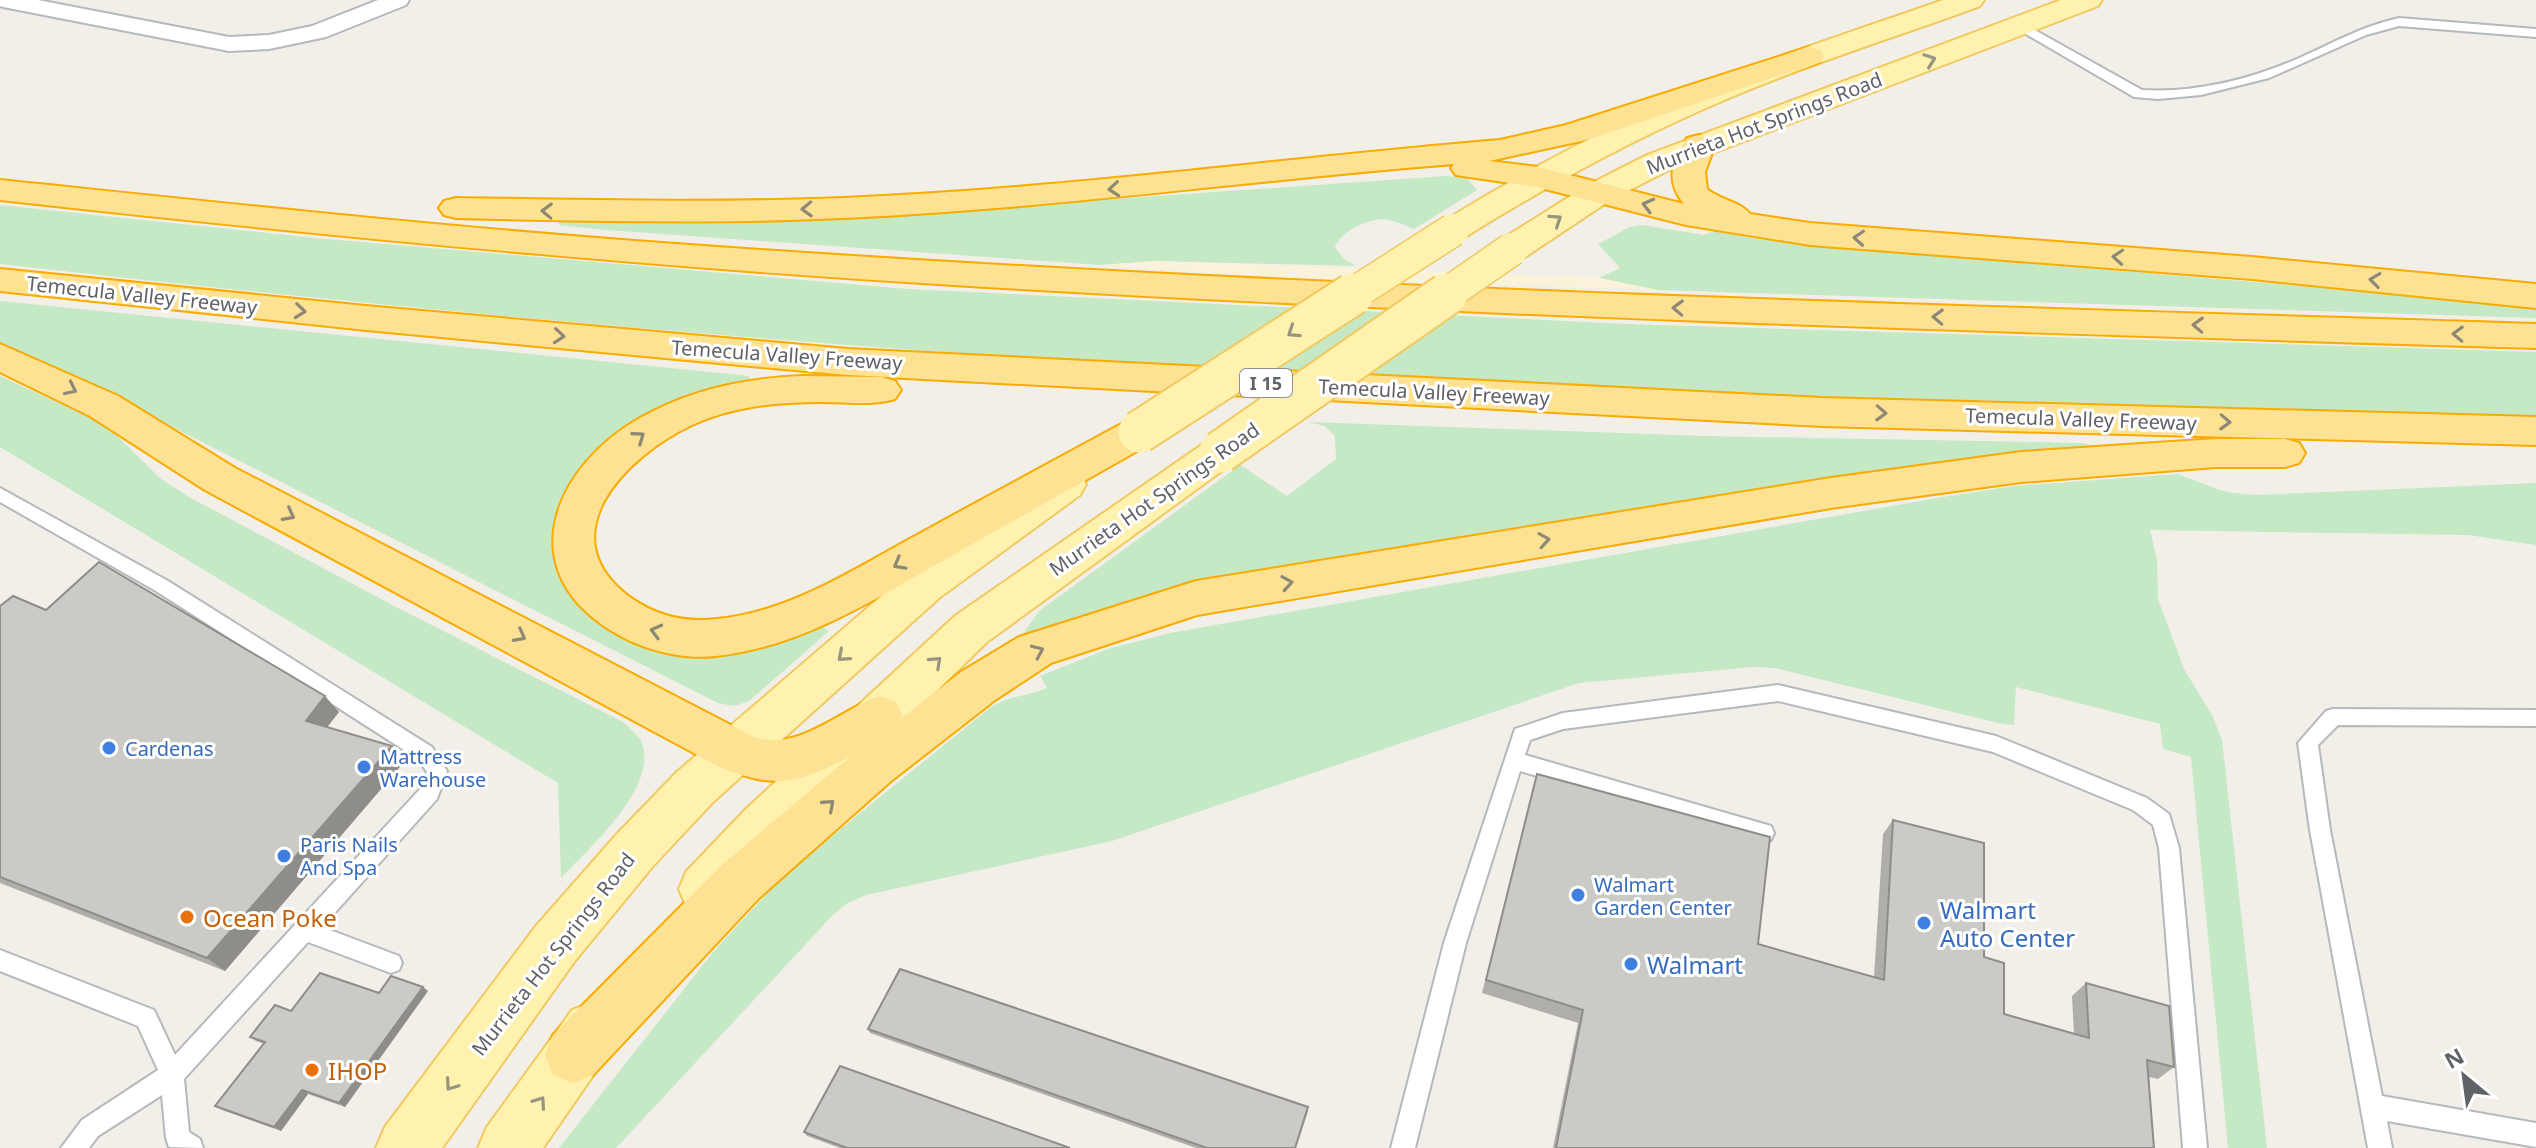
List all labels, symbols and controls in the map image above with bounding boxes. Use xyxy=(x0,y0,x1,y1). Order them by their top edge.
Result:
one-way arrow xyxy=(1922,53,1936,70)
street label: Murrieta Hot Springs Road xyxy=(1642,65,1886,181)
one-way arrow xyxy=(1107,180,1120,197)
one-way arrow xyxy=(1641,198,1655,215)
one-way arrow xyxy=(800,200,813,217)
one-way arrow xyxy=(540,202,553,219)
one-way arrow xyxy=(1547,215,1561,230)
one-way arrow xyxy=(1852,230,1865,247)
one-way arrow xyxy=(2111,249,2124,266)
street label: Temecula Valley Freeway xyxy=(25,269,259,321)
one-way arrow xyxy=(2368,272,2382,289)
one-way arrow xyxy=(1671,300,1684,317)
one-way arrow xyxy=(294,303,307,320)
one-way arrow xyxy=(1931,308,1944,325)
one-way arrow xyxy=(2191,317,2204,334)
one-way arrow xyxy=(1287,323,1302,338)
one-way arrow xyxy=(2451,325,2464,342)
one-way arrow xyxy=(553,327,566,344)
street label: Temecula Valley Freeway xyxy=(671,333,904,377)
road number: I 15 xyxy=(1240,369,1292,397)
street label: Temecula Valley Freeway xyxy=(1318,372,1551,412)
one-way arrow xyxy=(63,380,77,396)
street label: Temecula Valley Freeway xyxy=(1965,401,2198,437)
one-way arrow xyxy=(1875,405,1888,422)
one-way arrow xyxy=(2219,414,2232,431)
street label: Murrieta Hot Springs Road xyxy=(1044,416,1264,582)
one-way arrow xyxy=(630,432,644,447)
one-way arrow xyxy=(281,506,296,521)
one-way arrow xyxy=(1537,533,1551,550)
one-way arrow xyxy=(893,555,908,570)
one-way arrow xyxy=(1281,575,1294,592)
one-way arrow xyxy=(649,624,663,640)
one-way arrow xyxy=(512,626,526,641)
one-way arrow xyxy=(1029,644,1044,660)
one-way arrow xyxy=(838,646,853,661)
one-way arrow xyxy=(926,658,941,672)
place label: Cardenas xyxy=(125,735,213,762)
marker: Cardenas xyxy=(100,739,118,757)
place label: Mattress Warehouse xyxy=(380,743,486,793)
marker: Mattress Warehouse xyxy=(355,758,373,776)
one-way arrow xyxy=(820,800,835,815)
place label: Paris Nails And Spa xyxy=(300,831,398,881)
marker: Paris Nails And Spa xyxy=(275,847,293,865)
street label: Murrieta Hot Springs Road xyxy=(465,847,641,1061)
place label: Walmart Garden Center xyxy=(1594,871,1732,921)
marker: Walmart Garden Center xyxy=(1569,886,1587,904)
place label: Walmart Auto Center xyxy=(1940,893,2075,954)
place label: Ocean Poke xyxy=(203,901,337,934)
marker: Ocean Poke xyxy=(178,908,196,926)
marker: Walmart Auto Center xyxy=(1915,914,1933,932)
place label: Walmart xyxy=(1647,948,1743,981)
marker: Walmart xyxy=(1622,955,1640,973)
north arrow xyxy=(2424,1036,2504,1116)
text: N xyxy=(2439,1040,2469,1075)
place label: IHOP xyxy=(328,1054,387,1087)
marker: IHOP xyxy=(303,1061,321,1079)
one-way arrow xyxy=(446,1076,461,1090)
one-way arrow xyxy=(531,1096,545,1110)

